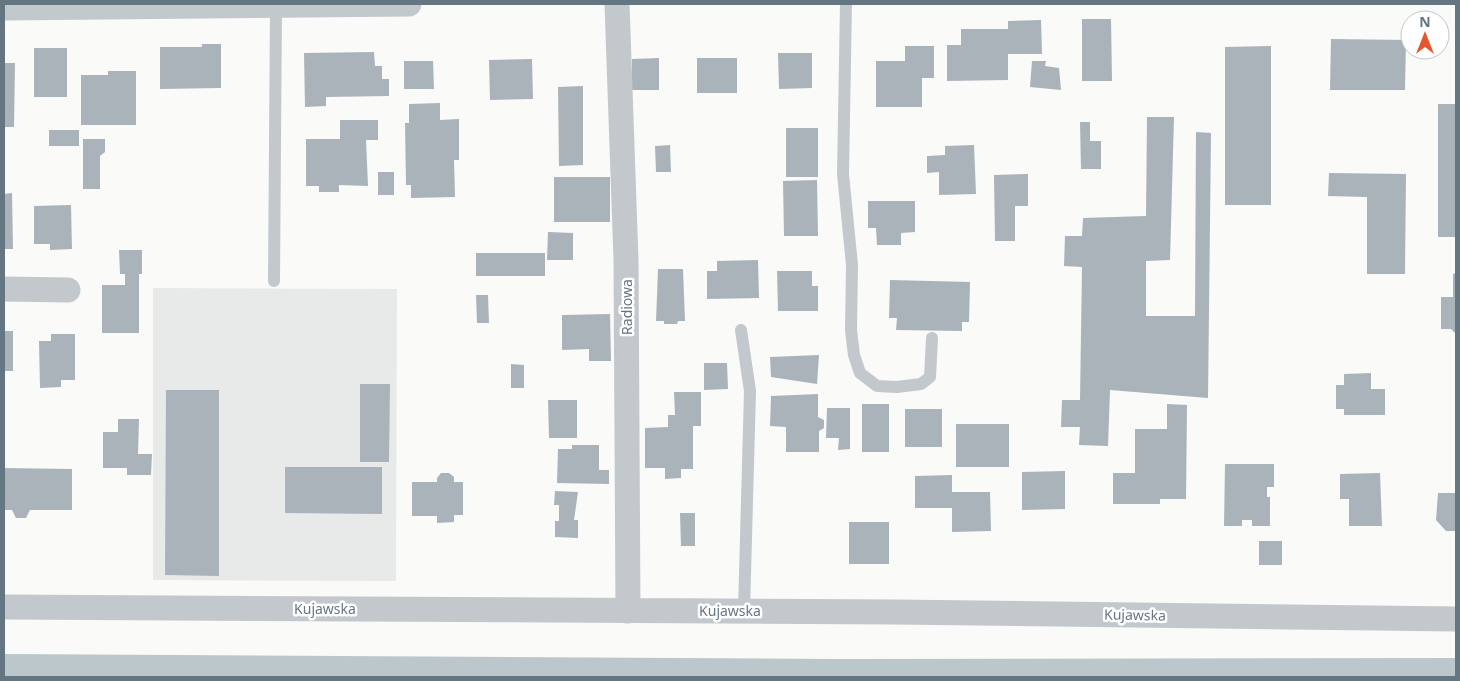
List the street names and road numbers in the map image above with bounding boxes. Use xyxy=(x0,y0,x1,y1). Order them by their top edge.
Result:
street label: Radiowa xyxy=(617,279,636,335)
street label: Kujawska xyxy=(294,599,356,618)
street label: Kujawska xyxy=(699,601,761,620)
street label: Kujawska xyxy=(1104,604,1166,625)

